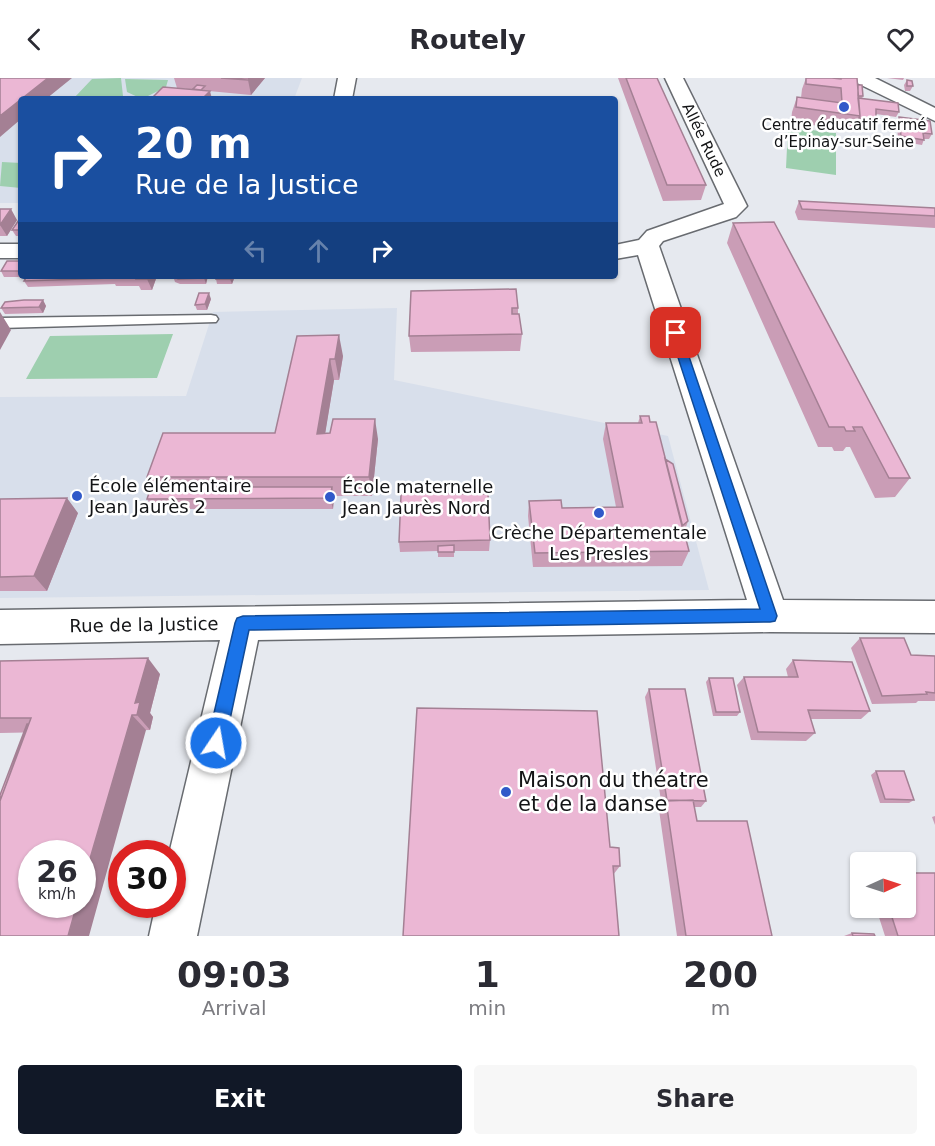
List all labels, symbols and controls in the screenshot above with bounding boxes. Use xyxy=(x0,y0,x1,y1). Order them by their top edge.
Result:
icon: back xyxy=(18,23,51,56)
icon: heart xyxy=(884,23,917,56)
text: Routely xyxy=(409,24,526,55)
street label: Allée Rude xyxy=(678,100,730,180)
marker: Centre éducatif fermé d’Epinay-sur-Seine xyxy=(837,100,851,114)
place label: Centre éducatif fermé d’Epinay-sur-Seine xyxy=(762,116,926,151)
text: 20 m xyxy=(135,119,252,168)
icon: right xyxy=(36,120,114,198)
text: Rue de la Justice xyxy=(135,169,359,200)
icon: left xyxy=(239,234,272,267)
icon: ahead xyxy=(302,234,335,267)
icon: right xyxy=(365,234,398,267)
pin xyxy=(650,307,701,358)
icon: arrive xyxy=(659,316,692,349)
place label: École élémentaire Jean Jaurès 2 xyxy=(88,475,251,517)
place label: École maternelle Jean Jaurès Nord xyxy=(341,476,493,518)
marker: École élémentaire Jean Jaurès 2 xyxy=(70,489,84,503)
marker: École maternelle Jean Jaurès Nord xyxy=(323,490,337,504)
marker: Crèche Départementale Les Presles xyxy=(592,506,606,520)
place label: Crèche Départementale Les Presles xyxy=(491,522,707,564)
street label: Rue de la Justice xyxy=(69,613,219,636)
position arrow xyxy=(184,711,248,775)
place label: Maison du théatre et de la danse xyxy=(518,768,709,816)
marker: Maison du théatre et de la danse xyxy=(499,785,513,799)
speed limit sign: 30 xyxy=(108,840,186,918)
north arrow xyxy=(850,852,916,918)
map controls xyxy=(850,852,916,918)
text: 26 xyxy=(36,854,78,889)
text: km/h xyxy=(38,885,76,903)
text: 09:03 xyxy=(177,954,291,995)
text: 1 xyxy=(475,954,500,995)
text: 200 xyxy=(683,954,758,995)
text: Arrival xyxy=(202,996,267,1020)
text: min xyxy=(468,996,506,1020)
text: m xyxy=(711,996,730,1020)
button: Exit xyxy=(18,1065,462,1134)
button: Share xyxy=(474,1065,917,1134)

